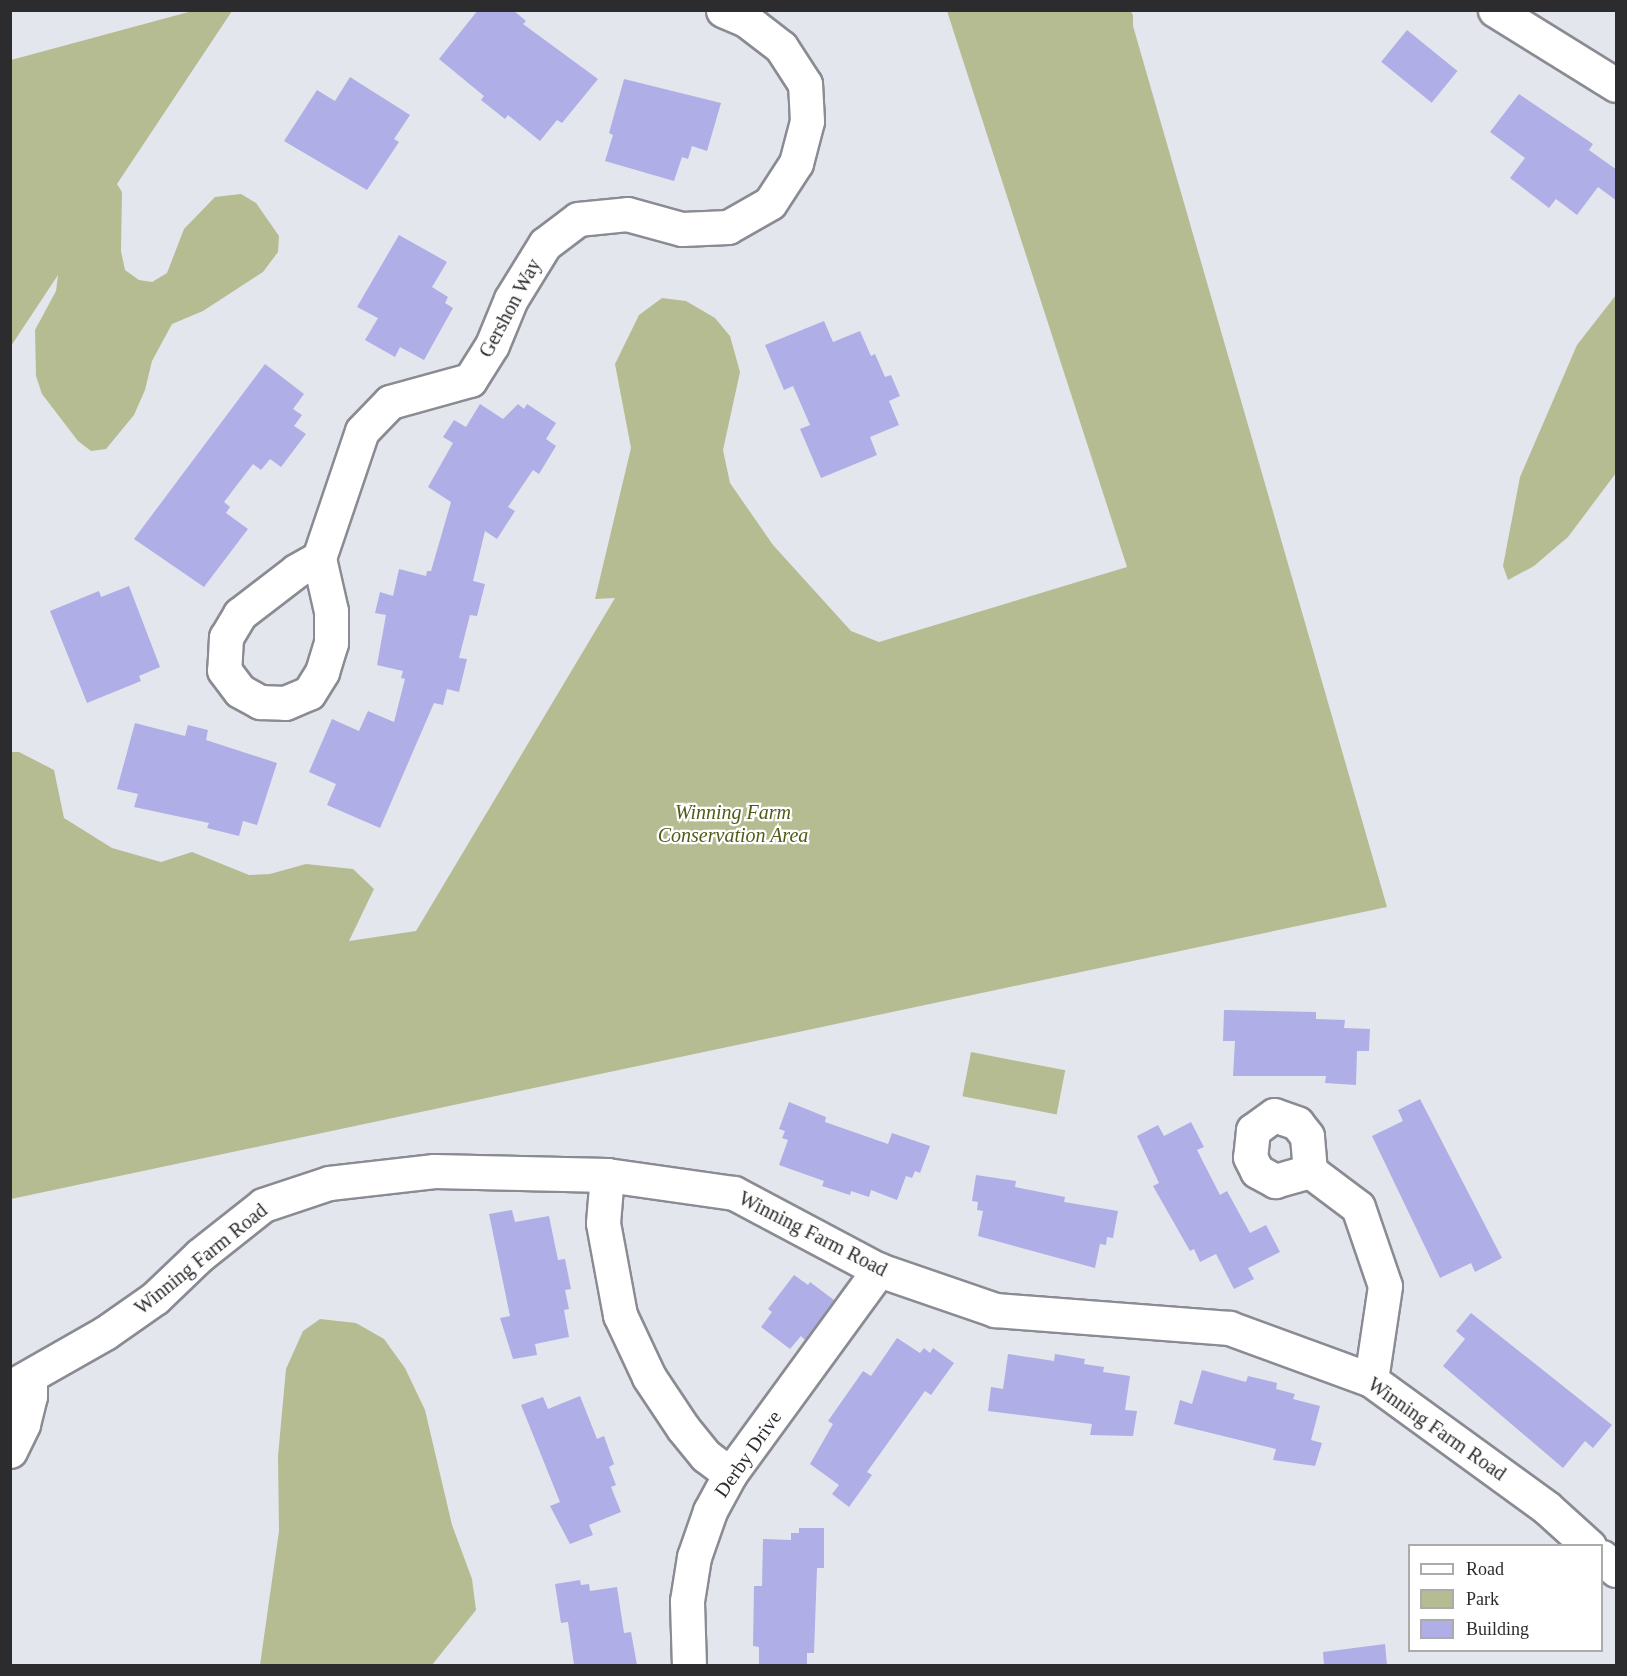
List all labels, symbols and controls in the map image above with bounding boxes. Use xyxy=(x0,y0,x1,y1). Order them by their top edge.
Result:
street label: Gershon Way xyxy=(474,254,546,362)
park label: Winning Farm Conservation Area xyxy=(658,800,808,847)
street label: Winning Farm Road xyxy=(735,1186,891,1282)
street label: Winning Farm Road xyxy=(130,1198,272,1320)
street label: Winning Farm Road xyxy=(1363,1372,1511,1486)
street label: Derby Drive xyxy=(709,1406,787,1502)
legend xyxy=(1408,1544,1603,1652)
text: Road xyxy=(1466,1559,1504,1579)
text: Park xyxy=(1466,1589,1499,1609)
text: Building xyxy=(1466,1619,1529,1639)

